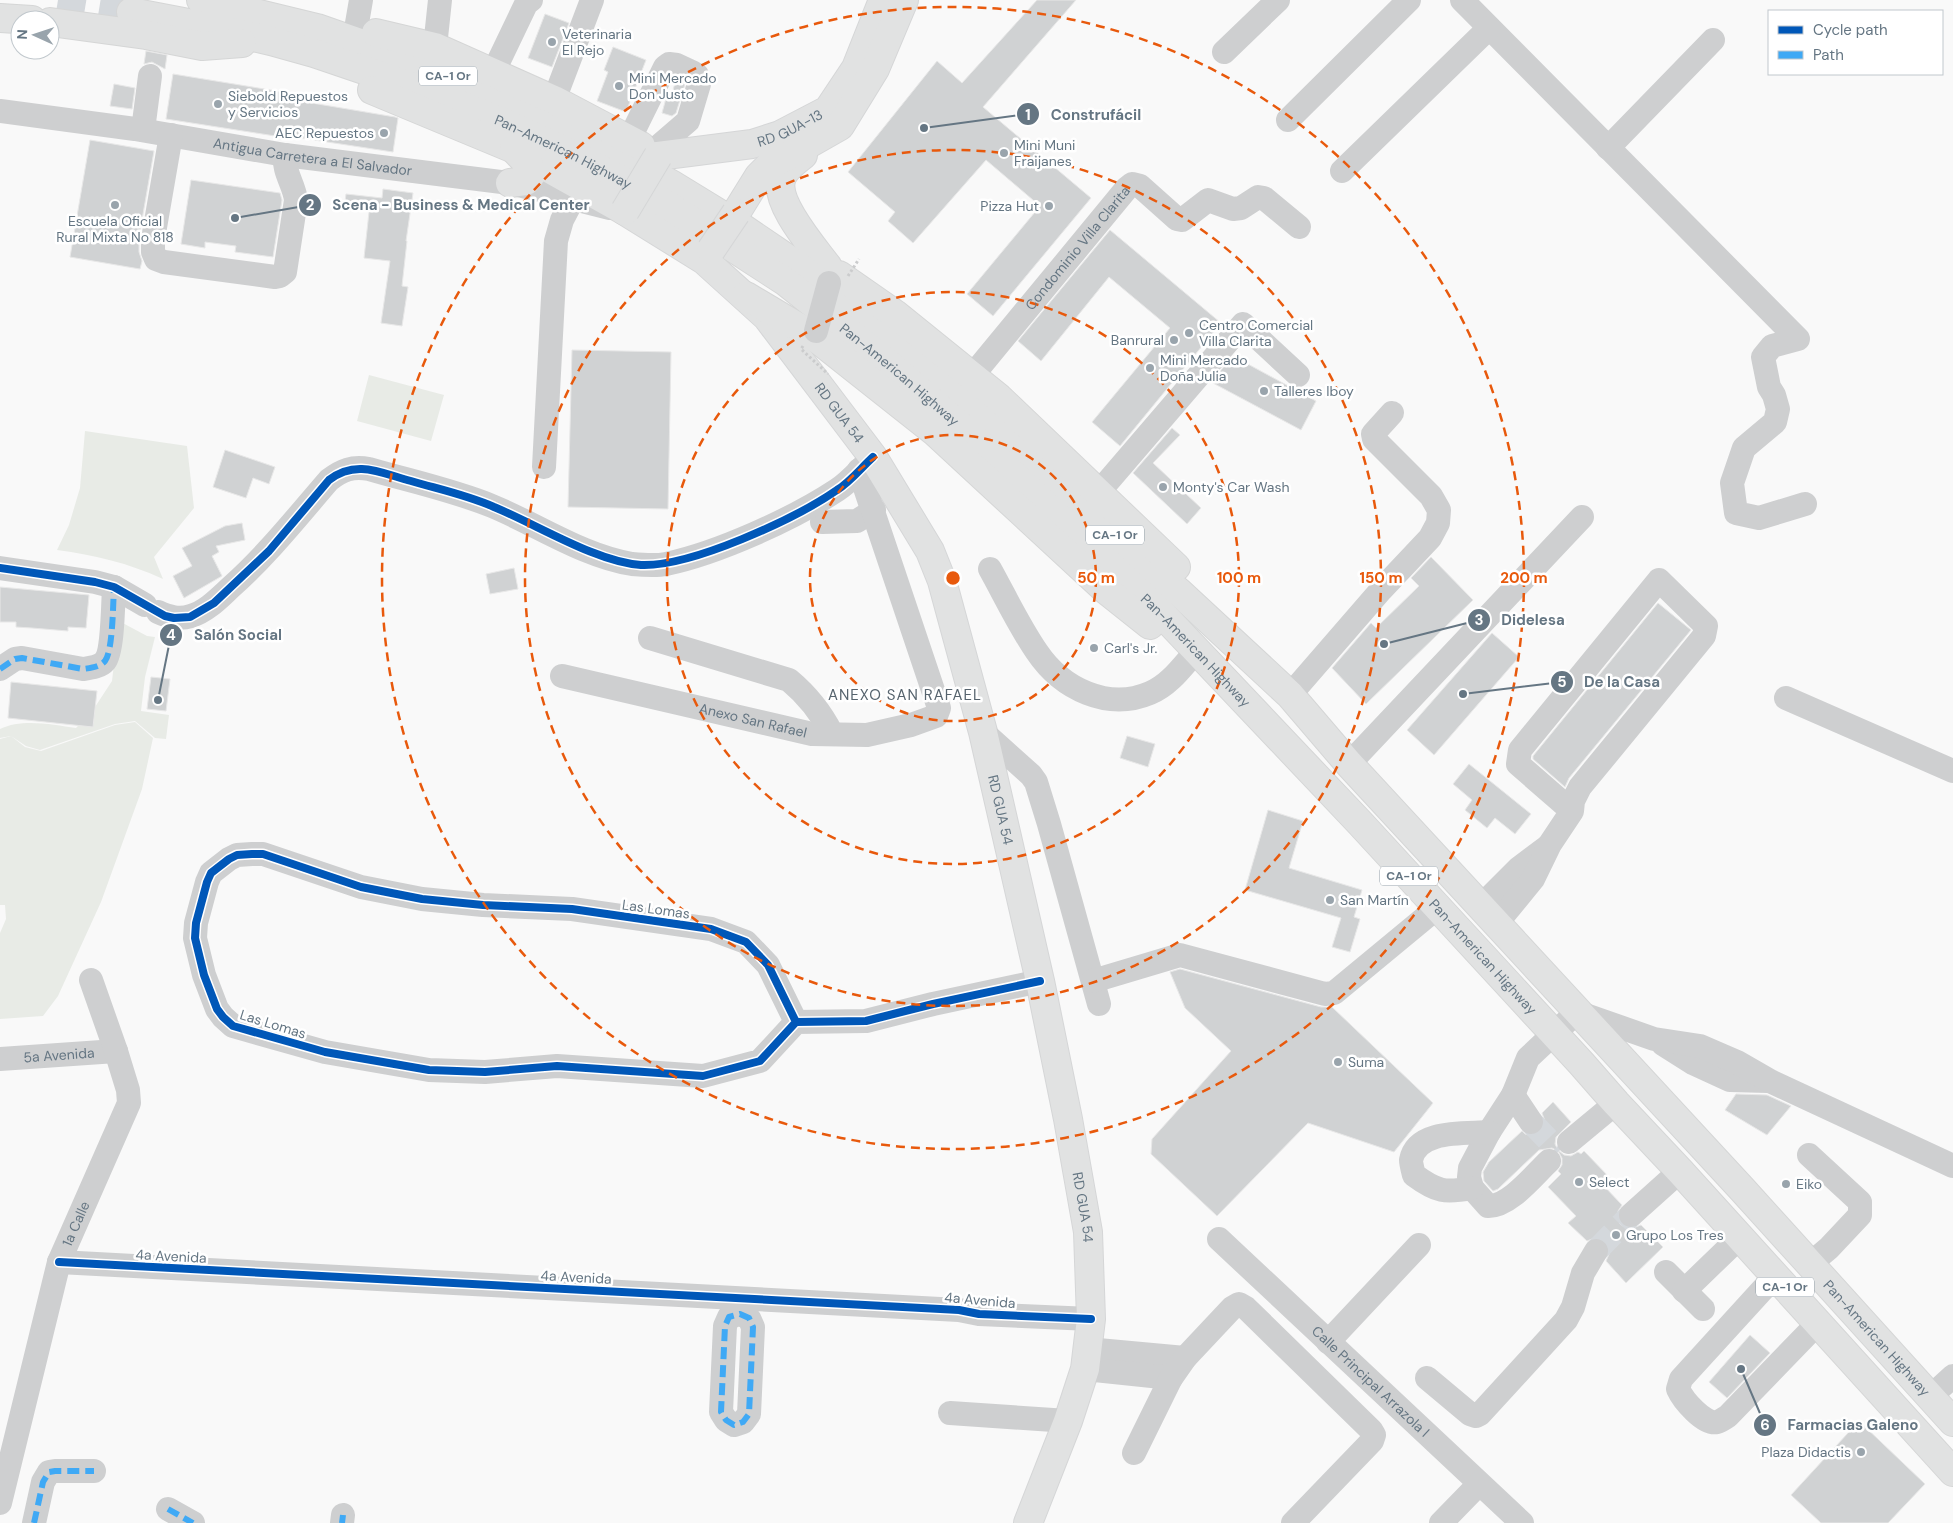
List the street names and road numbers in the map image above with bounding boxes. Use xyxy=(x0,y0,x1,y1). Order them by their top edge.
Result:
road number: CA-1 Or xyxy=(419,66,477,85)
street label: RD GUA-13 xyxy=(755,105,826,151)
street label: Pan-American Highway xyxy=(492,111,635,193)
street label: Antigua Carretera a El Salvador xyxy=(212,134,413,180)
street label: Condominio Villa Clarita xyxy=(1021,182,1134,314)
street label: Pan-American Highway xyxy=(836,319,963,430)
street label: RD GUA 54 xyxy=(811,379,868,447)
road number: CA-1 Or xyxy=(1086,526,1144,544)
street label: Pan-American Highway xyxy=(1137,590,1255,711)
street label: Anexo San Rafael xyxy=(697,699,809,742)
street label: RD GUA 54 xyxy=(984,773,1018,847)
road number: CA-1 Or xyxy=(1380,866,1438,886)
street label: Las Lomas xyxy=(621,895,691,923)
street label: Pan-American Highway xyxy=(1425,895,1541,1018)
street label: Las Lomas xyxy=(238,1005,308,1043)
street label: 5a Avenida xyxy=(23,1044,95,1066)
street label: RD GUA 54 xyxy=(1069,1171,1097,1243)
street label: 1a Calle xyxy=(58,1198,94,1249)
street label: 4a Avenida xyxy=(135,1245,207,1267)
street label: 4a Avenida xyxy=(540,1266,612,1288)
street label: Pan-American Highway xyxy=(1820,1276,1934,1400)
road number: CA-1 Or xyxy=(1756,1277,1814,1296)
street label: 4a Avenida xyxy=(944,1288,1016,1312)
street label: Calle Principal Arrazola I xyxy=(1308,1322,1433,1441)

